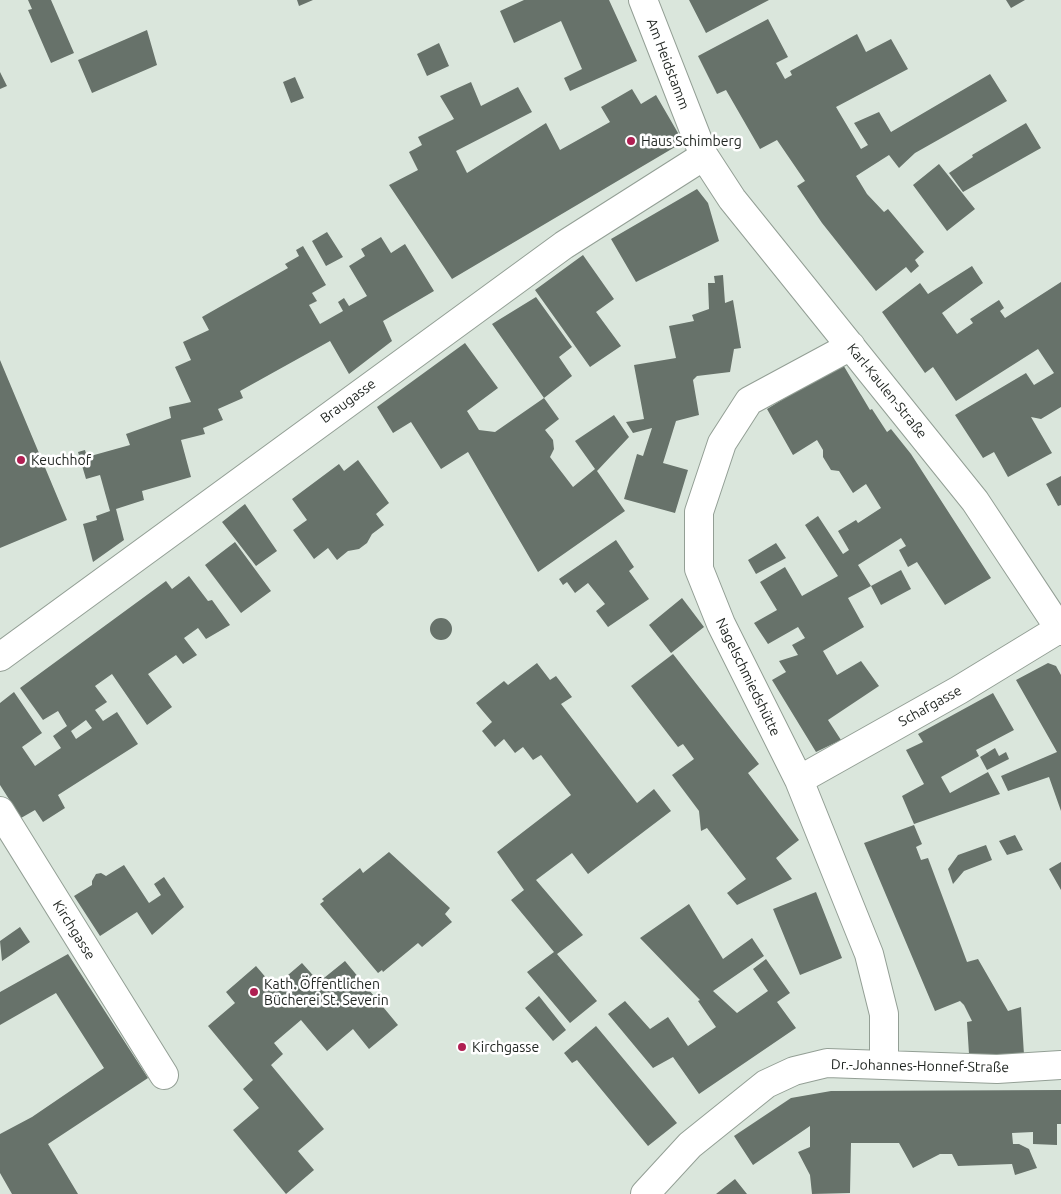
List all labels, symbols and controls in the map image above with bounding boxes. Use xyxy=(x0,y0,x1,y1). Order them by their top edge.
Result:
street label: Am Heidstamm xyxy=(643,16,693,112)
place label: Haus Schimberg xyxy=(641,133,742,149)
marker: Haus Schimberg xyxy=(625,135,637,147)
street label: Karl-Kaulen-Straße xyxy=(844,340,930,442)
street label: Braugasse xyxy=(317,375,379,427)
place label: Keuchhof xyxy=(31,452,91,468)
marker: Keuchhof xyxy=(15,454,27,466)
street label: Nagelschmiedshütte xyxy=(712,615,784,739)
street label: Schafgasse xyxy=(896,682,964,730)
street label: Kirchgasse xyxy=(49,897,99,963)
place label: Kath. Öffentlichen Bücherei St. Severin xyxy=(264,976,389,1009)
marker: Kath. Öffentlichen Bücherei St. Severin xyxy=(248,986,260,998)
place label: Kirchgasse xyxy=(472,1039,539,1055)
marker: Kirchgasse xyxy=(456,1041,468,1053)
street label: Dr.-Johannes-Honnef-Straße xyxy=(831,1056,1009,1076)

